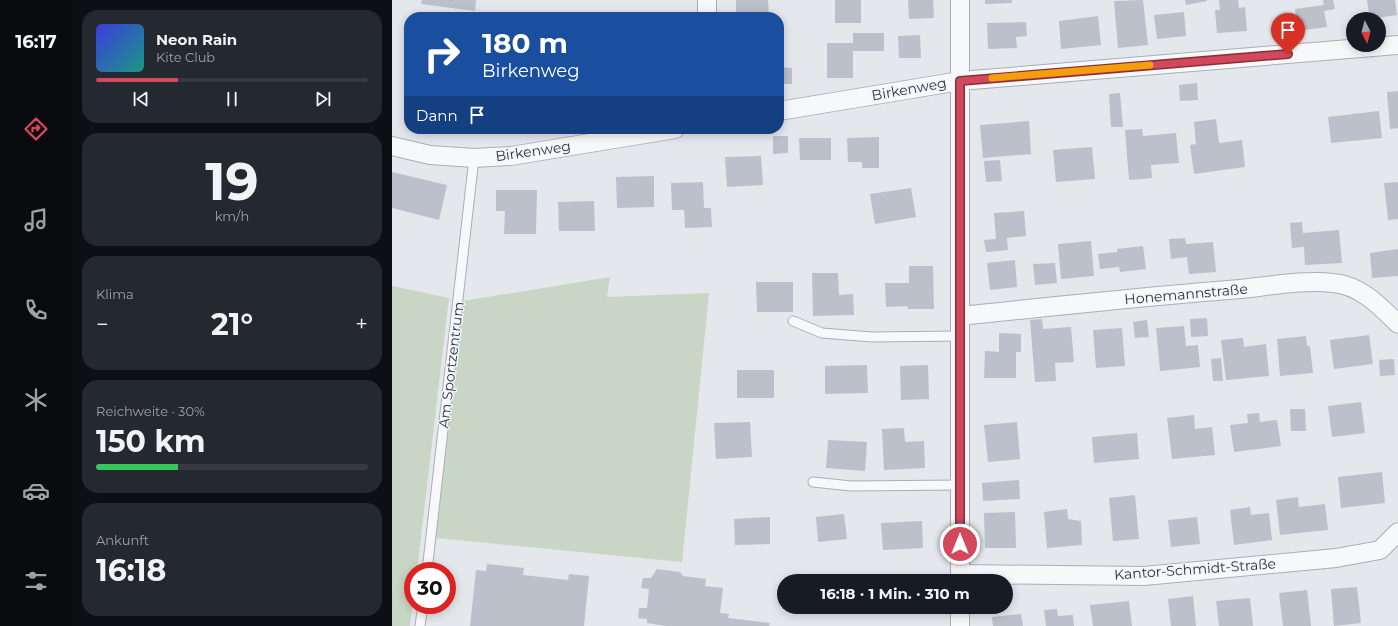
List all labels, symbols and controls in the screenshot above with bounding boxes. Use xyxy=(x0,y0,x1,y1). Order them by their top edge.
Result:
north arrow xyxy=(1346,12,1386,52)
map controls xyxy=(1346,12,1386,52)
pin xyxy=(1271,13,1305,54)
icon: arrive xyxy=(1277,19,1299,41)
text: 180 m xyxy=(482,26,568,60)
icon: right xyxy=(416,28,468,80)
text: Neon Rain xyxy=(156,30,237,49)
text: 16:17 xyxy=(15,31,57,53)
text: Kite Club xyxy=(156,49,215,65)
text: Birkenweg xyxy=(482,60,580,82)
street label: Birkenweg xyxy=(870,74,948,104)
icon: previous xyxy=(130,88,152,110)
icon: pause xyxy=(221,88,243,110)
icon: next xyxy=(312,88,334,110)
icon: arrive xyxy=(466,104,488,126)
text: Dann xyxy=(416,106,458,125)
icon: directions xyxy=(22,115,50,143)
street label: Birkenweg xyxy=(494,137,572,165)
text: 19 xyxy=(205,150,259,213)
icon: music xyxy=(22,206,50,234)
text: km/h xyxy=(215,208,249,224)
street label: Honemannstraße xyxy=(1124,280,1248,308)
text: Klima xyxy=(96,286,134,302)
icon: phone xyxy=(22,296,50,324)
street label: Am Sportzentrum xyxy=(434,301,468,429)
text: 21° xyxy=(211,306,253,343)
text: − xyxy=(96,311,109,338)
text: + xyxy=(355,311,368,338)
icon: climate xyxy=(22,386,50,414)
text: Reichweite · 30% xyxy=(96,403,205,419)
text: 150 km xyxy=(96,423,205,460)
icon: car xyxy=(22,477,50,505)
position arrow xyxy=(939,523,981,565)
text: Ankunft xyxy=(96,532,149,548)
text: 16:18 xyxy=(96,552,166,589)
street label: Kantor-Schmidt-Straße xyxy=(1113,554,1277,584)
speed limit sign: 30 xyxy=(404,562,456,614)
icon: filters xyxy=(22,567,50,595)
text: 16:18 · 1 Min. · 310 m xyxy=(820,584,970,603)

